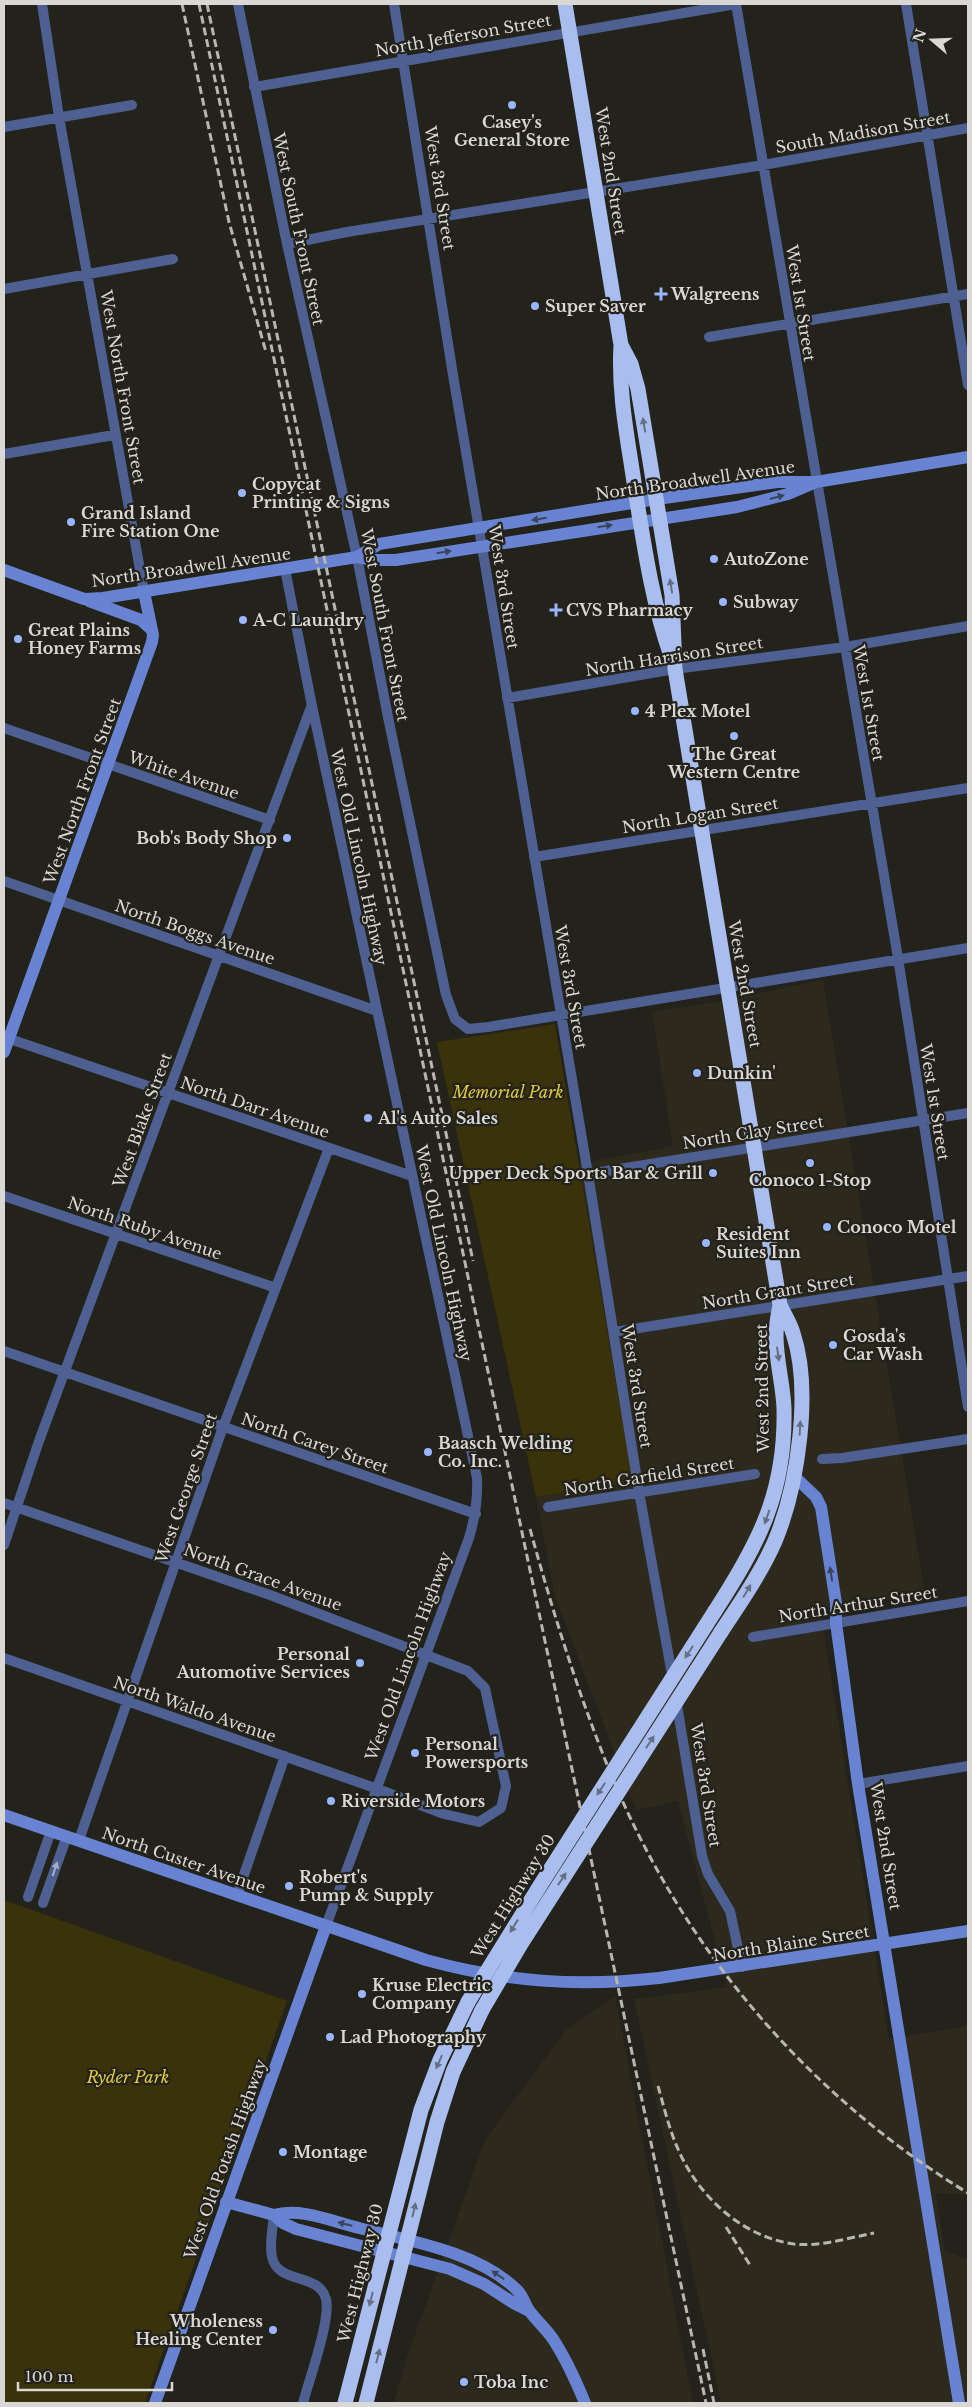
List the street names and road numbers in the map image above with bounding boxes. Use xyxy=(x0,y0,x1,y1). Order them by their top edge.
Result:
street label: North Jefferson Street xyxy=(373,10,553,60)
street label: West 2nd Street xyxy=(591,105,631,236)
street label: South Madison Street xyxy=(774,107,952,157)
street label: West 3rd Street xyxy=(420,123,460,252)
street label: West South Front Street xyxy=(269,130,329,327)
street label: West 1st Street xyxy=(782,242,820,363)
street label: West North Front Street xyxy=(96,287,150,486)
street label: North Broadwell Avenue xyxy=(594,456,796,504)
street label: West 3rd Street xyxy=(484,522,524,651)
street label: West South Front Street xyxy=(356,526,414,723)
street label: North Broadwell Avenue xyxy=(90,543,292,591)
street label: North Harrison Street xyxy=(584,632,764,680)
street label: West 1st Street xyxy=(849,642,889,763)
street label: West North Front Street xyxy=(39,695,125,888)
street label: White Avenue xyxy=(125,746,242,803)
street label: West Old Lincoln Highway xyxy=(326,746,392,968)
street label: North Logan Street xyxy=(620,793,780,837)
street label: North Boggs Avenue xyxy=(112,895,278,969)
street label: West 2nd Street xyxy=(724,918,766,1049)
street label: West 3rd Street xyxy=(550,922,592,1051)
street label: West 1st Street xyxy=(916,1041,954,1162)
street label: West Blake Street xyxy=(108,1050,176,1191)
street label: North Darr Avenue xyxy=(178,1072,332,1142)
street label: North Clay Street xyxy=(681,1111,825,1153)
street label: West Old Lincoln Highway xyxy=(411,1142,477,1364)
street label: North Ruby Avenue xyxy=(65,1192,225,1264)
street label: North Grant Street xyxy=(700,1269,856,1313)
street label: West 3rd Street xyxy=(617,1321,657,1450)
street label: West 2nd Street xyxy=(751,1323,773,1454)
street label: North Carey Street xyxy=(239,1408,391,1478)
street label: West George Street xyxy=(151,1410,221,1567)
street label: North Garfield Street xyxy=(562,1453,736,1499)
street label: North Grace Avenue xyxy=(181,1539,345,1615)
street label: West Old Lincoln Highway xyxy=(360,1548,455,1764)
street label: North Arthur Street xyxy=(777,1582,939,1626)
street label: North Waldo Avenue xyxy=(111,1672,279,1746)
street label: West 3rd Street xyxy=(686,1720,726,1849)
street label: West 2nd Street xyxy=(866,1780,906,1911)
street label: North Custer Avenue xyxy=(100,1823,268,1897)
street label: West Highway 30 xyxy=(466,1830,559,1963)
street label: North Blaine Street xyxy=(711,1921,871,1965)
street label: West Old Potash Highway xyxy=(179,2055,271,2263)
street label: West Highway 30 xyxy=(333,2201,387,2346)

